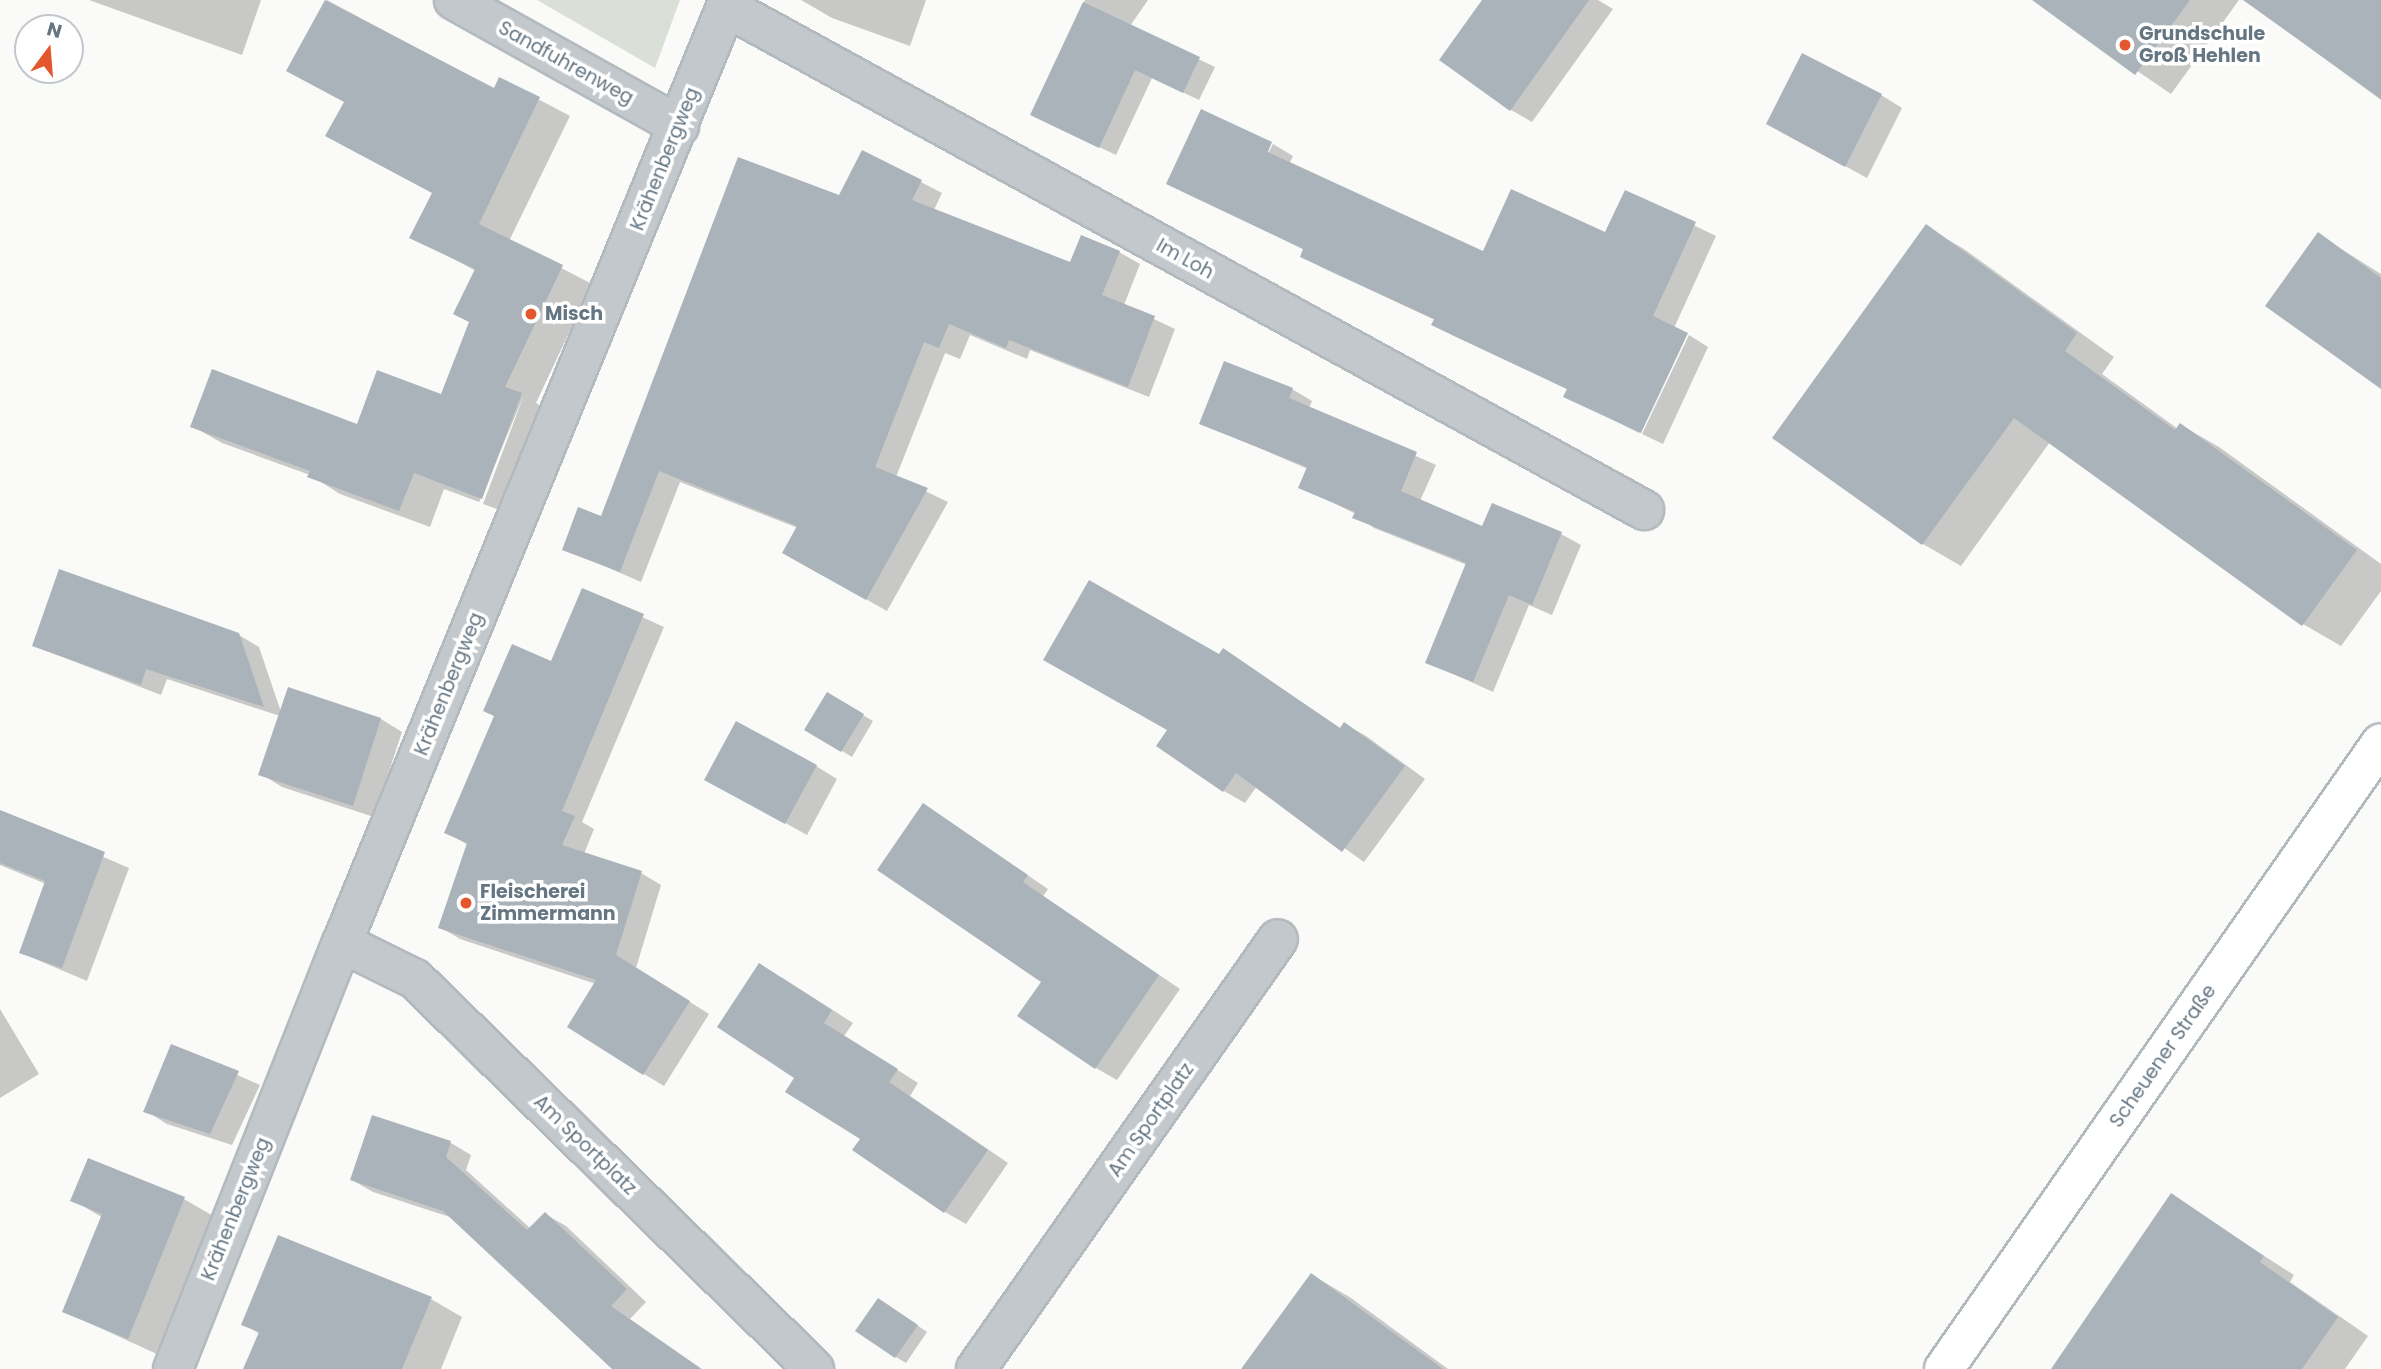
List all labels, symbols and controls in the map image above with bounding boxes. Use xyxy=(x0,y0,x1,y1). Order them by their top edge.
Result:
north arrow xyxy=(14,14,84,84)
text: N xyxy=(44,15,65,45)
street label: Sandfuhrenweg xyxy=(495,16,637,110)
place label: Grundschule Groß Hehlen xyxy=(2139,23,2265,67)
marker: Grundschule Groß Hehlen xyxy=(2117,37,2133,53)
street label: Krähenbergweg xyxy=(626,84,704,234)
street label: Im Loh xyxy=(1152,234,1218,284)
place label: Misch xyxy=(545,303,603,325)
marker: Misch xyxy=(523,306,539,322)
street label: Krähenbergweg xyxy=(410,609,488,759)
place label: Fleischerei Zimmermann xyxy=(480,881,616,925)
marker: Fleischerei Zimmermann xyxy=(458,895,474,911)
street label: Scheuener Straße xyxy=(2105,980,2221,1132)
street label: Am Sportplatz xyxy=(1103,1059,1199,1181)
street label: Am Sportplatz xyxy=(529,1090,641,1200)
street label: Krähenbergweg xyxy=(197,1134,275,1284)

